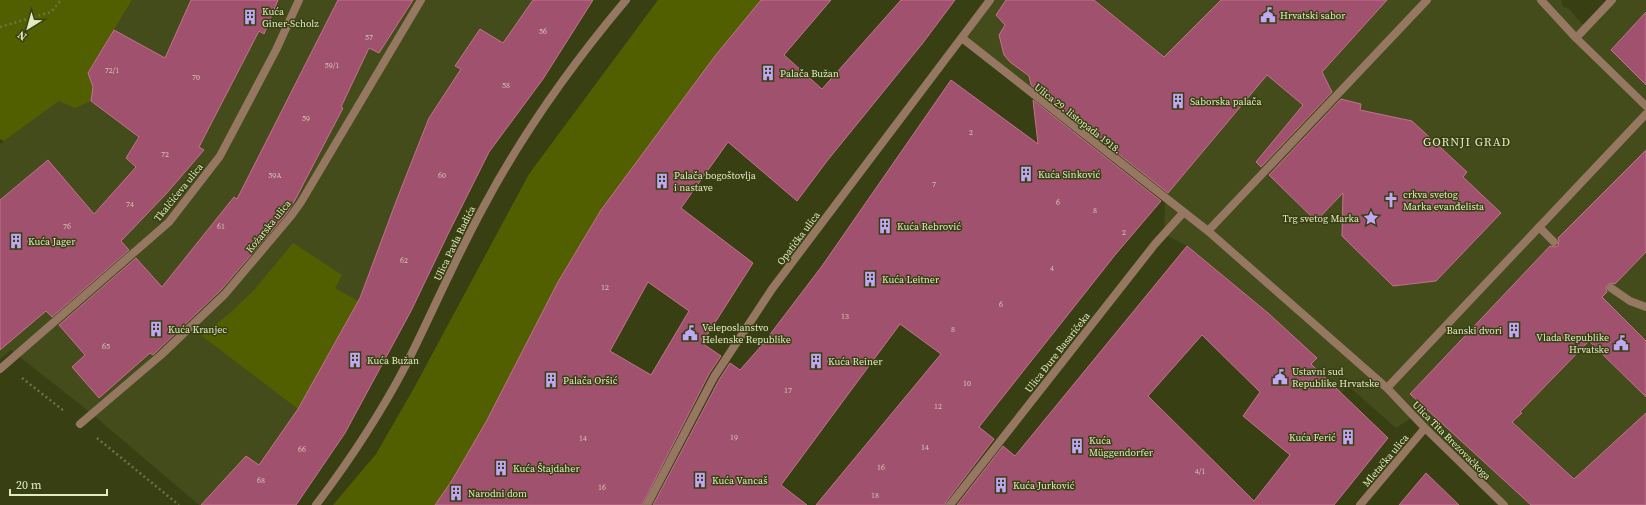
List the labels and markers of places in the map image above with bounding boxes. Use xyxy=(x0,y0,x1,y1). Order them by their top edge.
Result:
place label: Kuća Giner-Scholz xyxy=(262,5,319,30)
public building icon: Hrvatski sabor xyxy=(1259,6,1277,24)
building icon: Kuća Giner-Scholz xyxy=(241,8,259,26)
place label: Hrvatski sabor xyxy=(1280,9,1346,22)
building icon: Palača Bužan xyxy=(759,64,777,82)
place label: Palača Bužan xyxy=(780,67,839,80)
building icon: Saborska palača xyxy=(1169,92,1187,110)
place label: Saborska palača xyxy=(1190,95,1262,108)
building icon: Kuća Sinković xyxy=(1017,165,1035,183)
place label: Kuća Sinković xyxy=(1038,168,1100,181)
place label: Palača bogoštovlja i nastave xyxy=(674,169,757,194)
building icon: Palača bogoštovlja i nastave xyxy=(653,172,671,190)
place label: crkva svetog Marka evanđelista xyxy=(1403,188,1485,213)
church icon: crkva svetog Marka evanđelista xyxy=(1382,191,1400,209)
place icon: Trg svetog Marka xyxy=(1362,209,1380,227)
place label: Trg svetog Marka xyxy=(1283,212,1360,225)
building icon: Kuća Rebrović xyxy=(876,217,894,235)
place label: Kuća Rebrović xyxy=(897,220,961,233)
building icon: Kuća Jager xyxy=(7,232,25,250)
place label: Kuća Jager xyxy=(28,235,76,248)
building icon: Kuća Leitner xyxy=(861,270,879,288)
place label: Kuća Leitner xyxy=(882,273,940,286)
building icon: Kuća Kranjec xyxy=(147,320,165,338)
place label: Veleposlanstvo Helenske Republike xyxy=(702,321,791,346)
building icon: Banski dvori xyxy=(1505,321,1523,339)
place label: Kuća Kranjec xyxy=(168,323,227,336)
public building icon: Veleposlanstvo Helenske Republike xyxy=(681,324,699,342)
place label: Banski dvori xyxy=(1446,324,1502,337)
place label: Vlada Republike Hrvatske xyxy=(1536,331,1609,356)
public building icon: Vlada Republike Hrvatske xyxy=(1612,334,1630,352)
building icon: Kuća Bužan xyxy=(346,351,364,369)
building icon: Kuća Reiner xyxy=(807,352,825,370)
place label: Kuća Bužan xyxy=(367,354,419,367)
place label: Kuća Reiner xyxy=(828,355,883,368)
place label: Ustavni sud Republike Hrvatske xyxy=(1292,365,1379,390)
public building icon: Ustavni sud Republike Hrvatske xyxy=(1271,368,1289,386)
building icon: Palača Oršić xyxy=(542,371,560,389)
place label: Palača Oršić xyxy=(563,374,618,387)
building icon: Kuća Ferić xyxy=(1339,428,1357,446)
place label: Kuća Ferić xyxy=(1289,431,1336,444)
place label: Kuća Müggendorfer xyxy=(1089,434,1154,459)
building icon: Kuća Müggendorfer xyxy=(1068,437,1086,455)
building icon: Kuća Štajdaher xyxy=(492,459,510,477)
place label: Kuća Štajdaher xyxy=(513,462,580,475)
building icon: Kuća Vancaš xyxy=(691,471,709,489)
place label: Kuća Vancaš xyxy=(712,474,768,487)
building icon: Kuća Jurković xyxy=(992,476,1010,494)
place label: Kuća Jurković xyxy=(1013,479,1075,492)
building icon: Narodni dom xyxy=(447,484,465,502)
place label: Narodni dom xyxy=(468,487,527,500)

